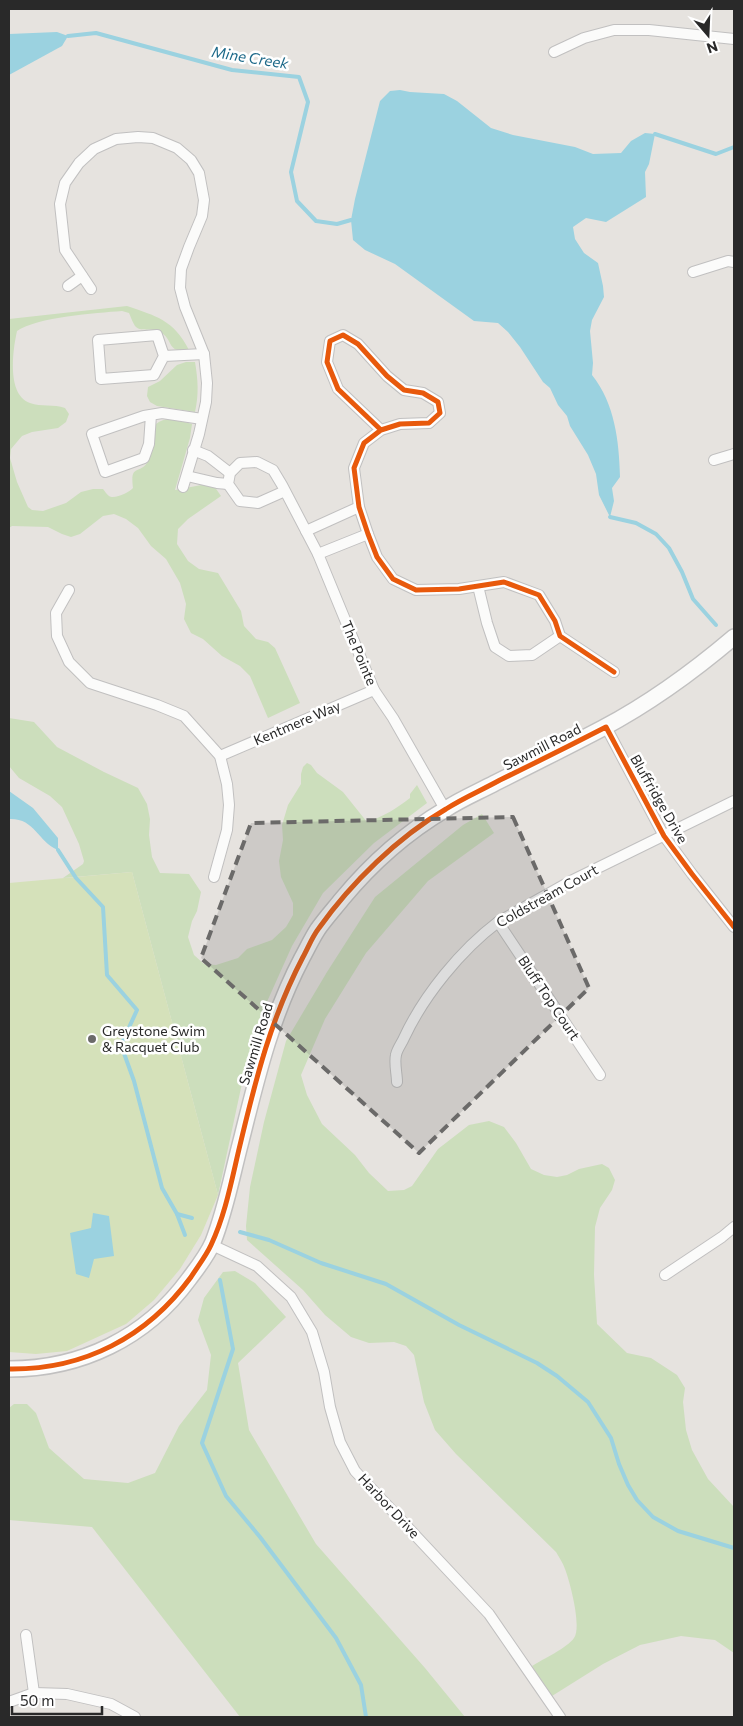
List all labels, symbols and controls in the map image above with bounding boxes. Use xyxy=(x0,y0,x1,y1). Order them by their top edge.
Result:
north arrow xyxy=(683,10,733,60)
text: N xyxy=(705,38,720,58)
water label: Mine Creek xyxy=(210,42,291,72)
street label: The Pointe xyxy=(338,618,381,688)
street label: Kentmere Way xyxy=(251,697,343,749)
street label: Sawmill Road xyxy=(500,720,583,773)
street label: Bluffridge Drive xyxy=(627,751,692,846)
street label: Coldstream Court xyxy=(493,860,601,931)
street label: Bluff Top Court xyxy=(515,952,584,1043)
street label: Sawmill Road xyxy=(235,1001,276,1087)
place label: Greystone Swim & Racquet Club xyxy=(102,1022,205,1055)
marker: Greystone Swim & Racquet Club xyxy=(86,1033,98,1045)
street label: Harbor Drive xyxy=(355,1470,424,1541)
scale bar xyxy=(12,1684,102,1716)
text: 50 m xyxy=(20,1691,54,1709)

